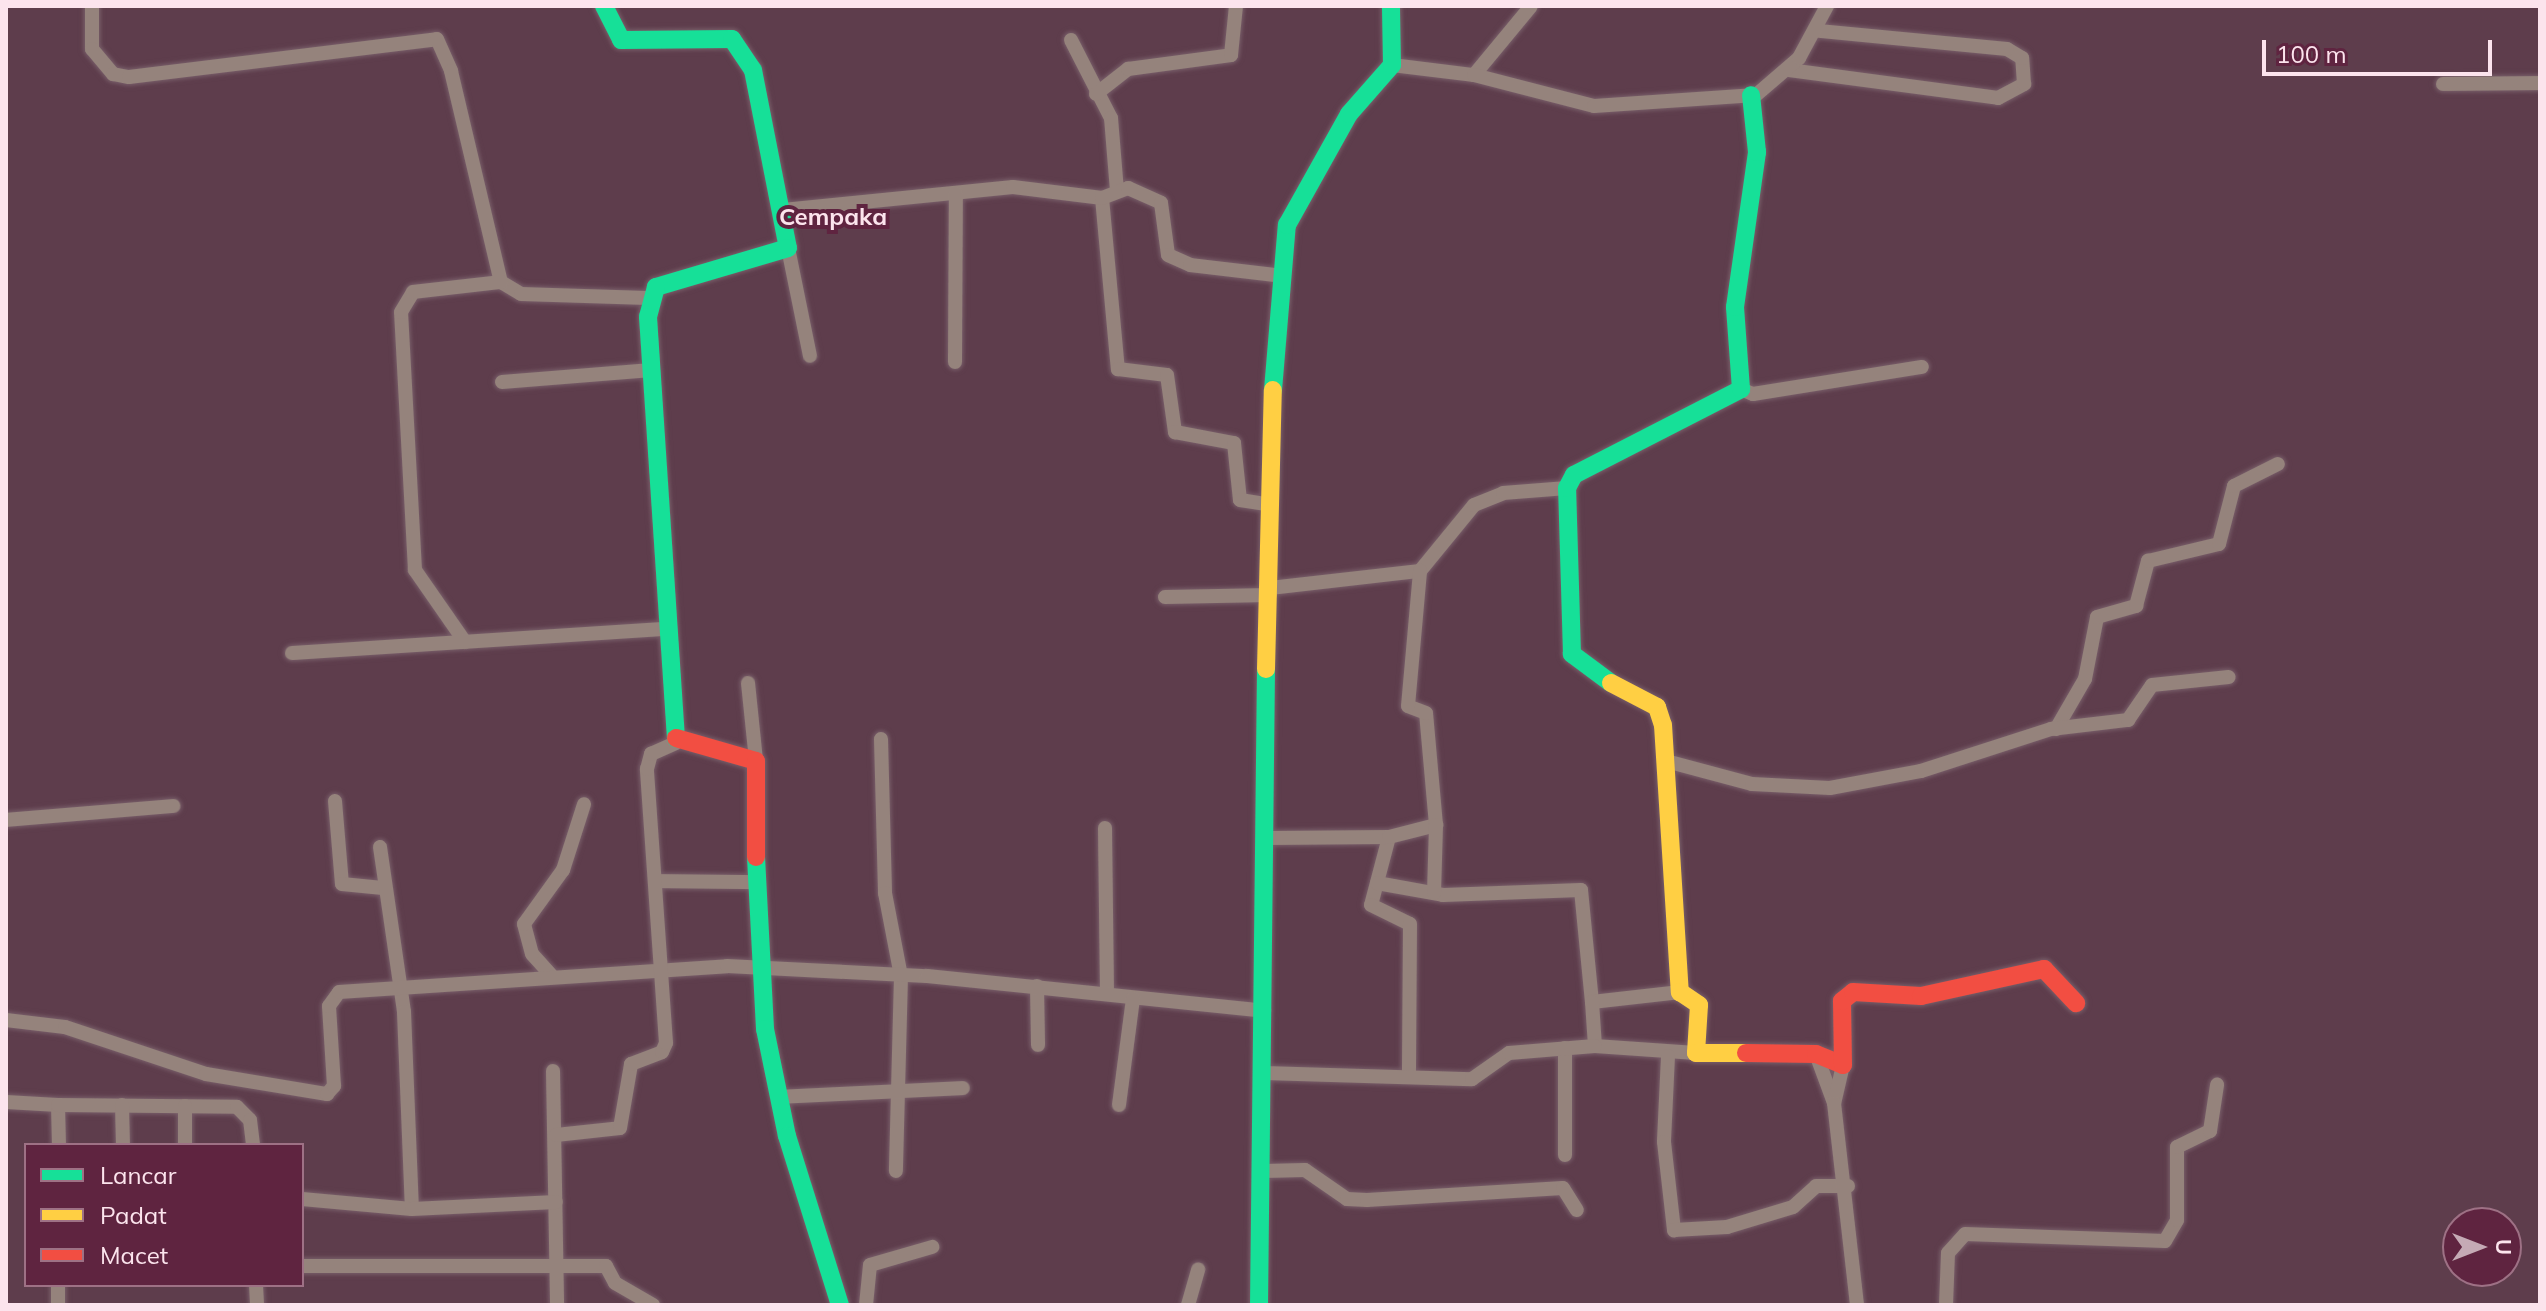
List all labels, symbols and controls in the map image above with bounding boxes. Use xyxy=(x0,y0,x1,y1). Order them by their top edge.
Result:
scale bar xyxy=(2266,24,2496,74)
text: 100 m xyxy=(2276,39,2347,69)
district label: Cempaka xyxy=(779,203,887,231)
legend xyxy=(24,1143,304,1287)
text: Lancar xyxy=(100,1160,176,1190)
text: Padat xyxy=(100,1200,167,1230)
north arrow xyxy=(2442,1207,2522,1287)
text: U xyxy=(2490,1239,2518,1255)
text: Macet xyxy=(100,1240,168,1270)

